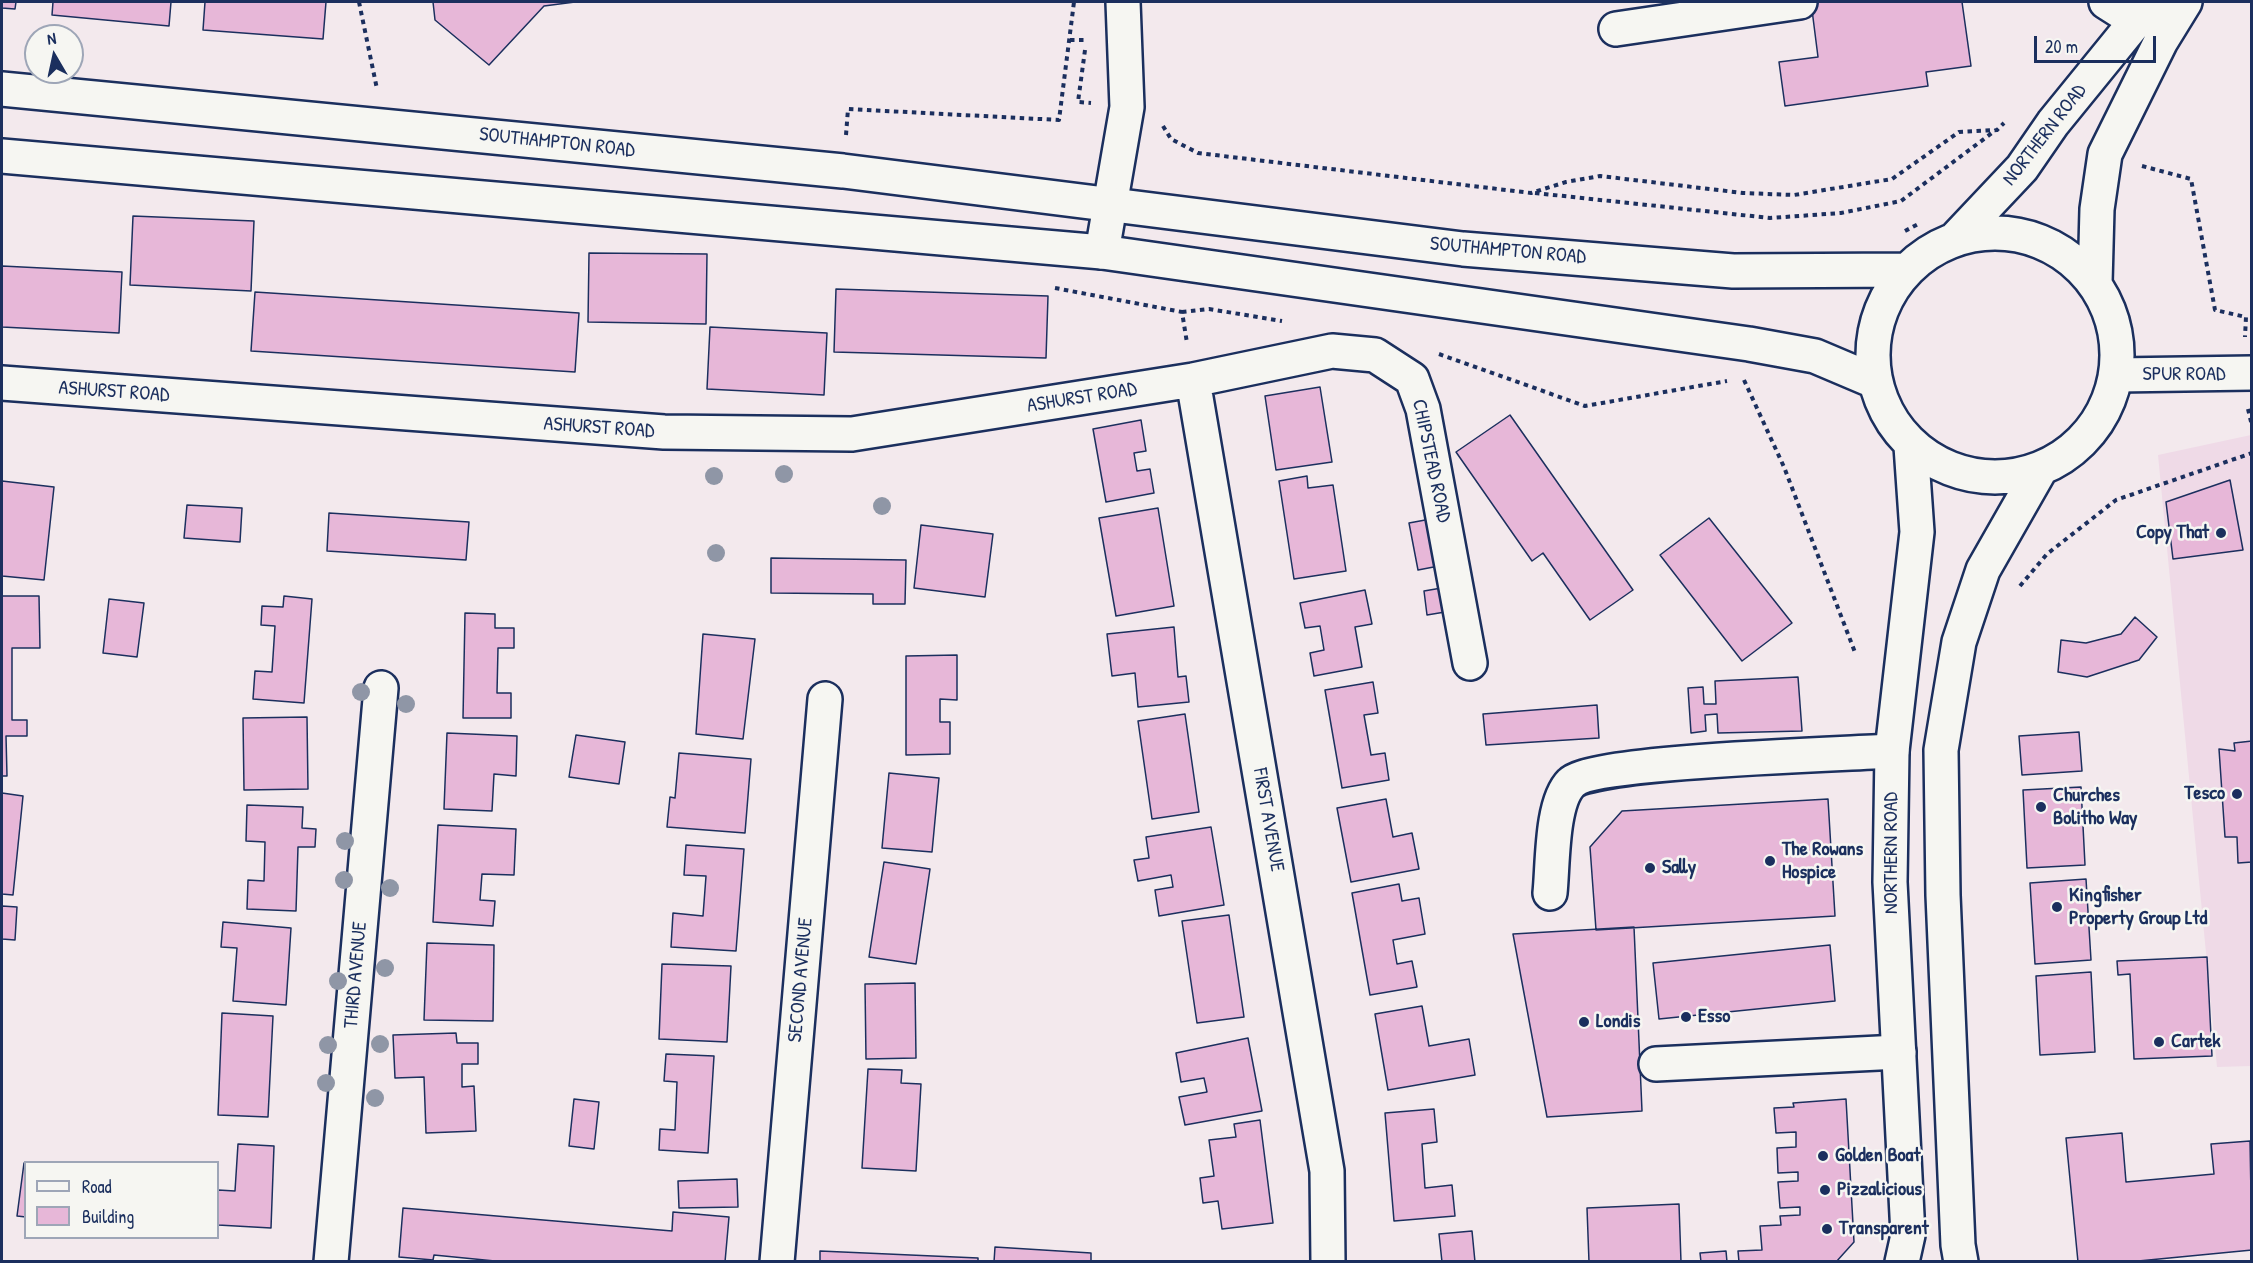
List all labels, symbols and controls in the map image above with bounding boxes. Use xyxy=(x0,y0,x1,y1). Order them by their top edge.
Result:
north arrow xyxy=(24,24,84,84)
scale bar xyxy=(2037,24,2158,62)
text: N xyxy=(46,27,57,50)
text: 20 m xyxy=(2045,34,2078,59)
street label: NORTHERN ROAD xyxy=(1998,79,2092,191)
street label: SOUTHAMPTON ROAD xyxy=(478,123,636,163)
street label: SOUTHAMPTON ROAD xyxy=(1429,232,1587,270)
street label: SPUR ROAD xyxy=(2143,363,2225,387)
street label: ASHURST ROAD xyxy=(58,376,170,408)
street label: ASHURST ROAD xyxy=(1025,377,1139,419)
street label: CHIPSTEAD ROAD xyxy=(1406,397,1456,525)
street label: ASHURST ROAD xyxy=(543,412,655,444)
place label: Copy That xyxy=(2136,521,2209,545)
marker: Copy That xyxy=(2214,526,2228,540)
street label: FIRST AVENUE xyxy=(1247,766,1289,874)
place label: Tesco xyxy=(2184,782,2225,806)
place label: Churches Bolitho Way xyxy=(2053,784,2138,831)
marker: Tesco xyxy=(2230,787,2244,801)
street label: NORTHERN ROAD xyxy=(1880,792,1904,914)
marker: Churches Bolitho Way xyxy=(2034,800,2048,814)
place label: The Rowans Hospice xyxy=(1782,838,1863,885)
marker: The Rowans Hospice xyxy=(1763,854,1777,868)
place label: Sally xyxy=(1662,856,1696,880)
marker: Sally xyxy=(1643,861,1657,875)
place label: Kingfisher Property Group Ltd xyxy=(2069,884,2207,931)
marker: Kingfisher Property Group Ltd xyxy=(2050,900,2064,914)
street label: SECOND AVENUE xyxy=(784,917,818,1043)
street label: THIRD AVENUE xyxy=(339,921,373,1029)
place label: Esso xyxy=(1698,1005,1730,1029)
place label: Londis xyxy=(1596,1010,1641,1034)
marker: Esso xyxy=(1679,1010,1693,1024)
marker: Londis xyxy=(1577,1015,1591,1029)
place label: Cartek xyxy=(2171,1030,2221,1054)
marker: Cartek xyxy=(2152,1035,2166,1049)
place label: Golden Boat xyxy=(1835,1144,1920,1168)
marker: Golden Boat xyxy=(1816,1149,1830,1163)
legend xyxy=(24,1161,219,1239)
text: Road xyxy=(82,1174,112,1199)
place label: Pizzalicious xyxy=(1837,1178,1922,1202)
marker: Pizzalicious xyxy=(1818,1183,1832,1197)
text: Building xyxy=(82,1204,134,1229)
place label: Transparent xyxy=(1839,1217,1929,1241)
marker: Transparent xyxy=(1820,1222,1834,1236)

